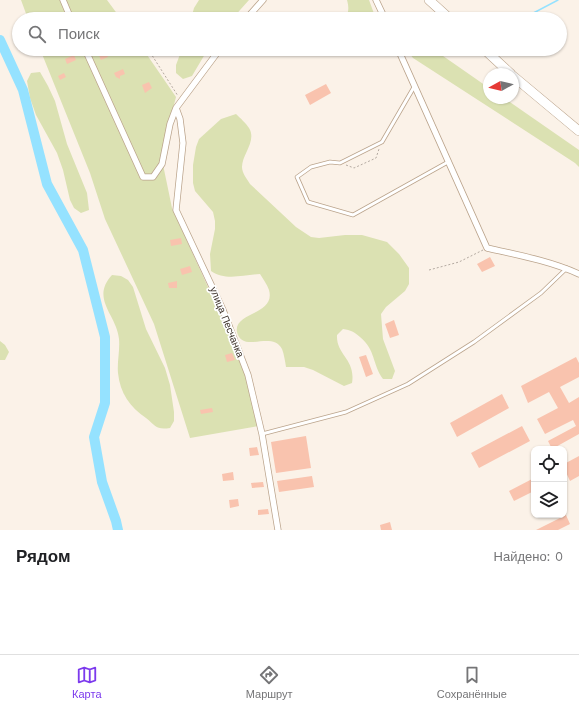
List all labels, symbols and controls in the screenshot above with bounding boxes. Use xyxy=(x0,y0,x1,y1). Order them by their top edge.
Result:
search box xyxy=(12,12,567,56)
icon: search xyxy=(26,23,48,45)
text: Поиск xyxy=(58,25,100,43)
north arrow xyxy=(483,68,519,104)
street label: улица Песчанка xyxy=(208,285,246,359)
map controls xyxy=(531,446,567,518)
button: locate xyxy=(531,446,567,482)
button: layers xyxy=(531,482,567,518)
text: Рядом xyxy=(16,546,71,566)
text: Найдено: 0 xyxy=(494,549,563,564)
tab: Карта xyxy=(72,664,102,701)
tab: Маршрут xyxy=(246,664,293,701)
tab: Сохранённые xyxy=(437,664,507,701)

